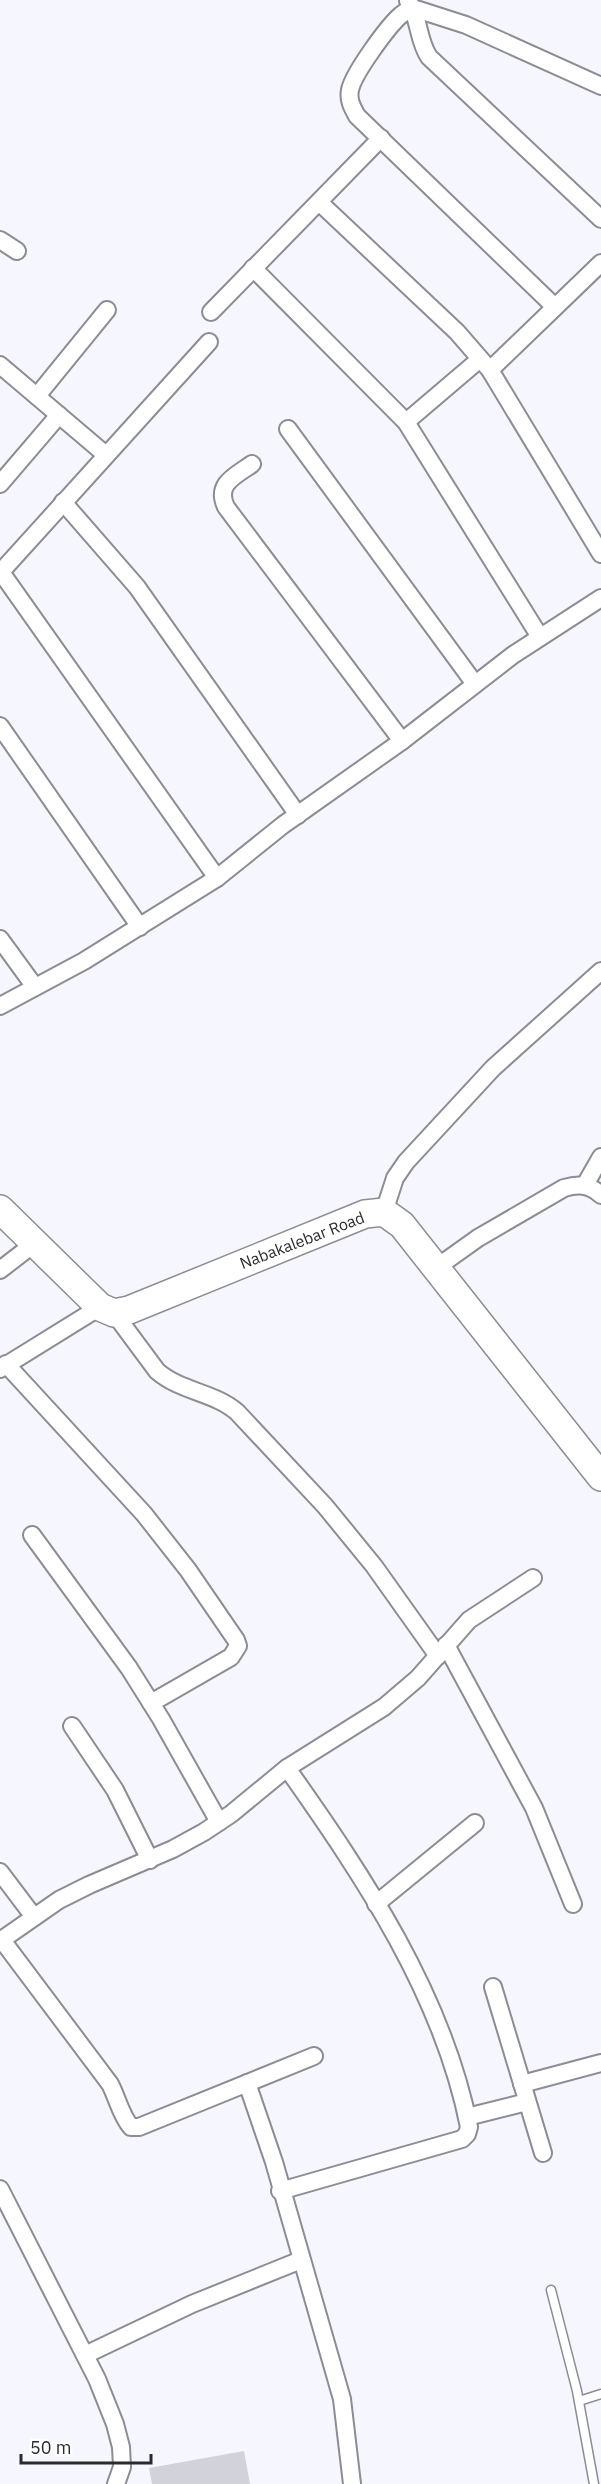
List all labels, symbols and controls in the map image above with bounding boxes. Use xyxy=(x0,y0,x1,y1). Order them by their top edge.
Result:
street label: Nabakalebar Road xyxy=(237,1207,367,1273)
scale bar xyxy=(21,2427,152,2465)
text: 50 m xyxy=(30,2436,72,2459)

